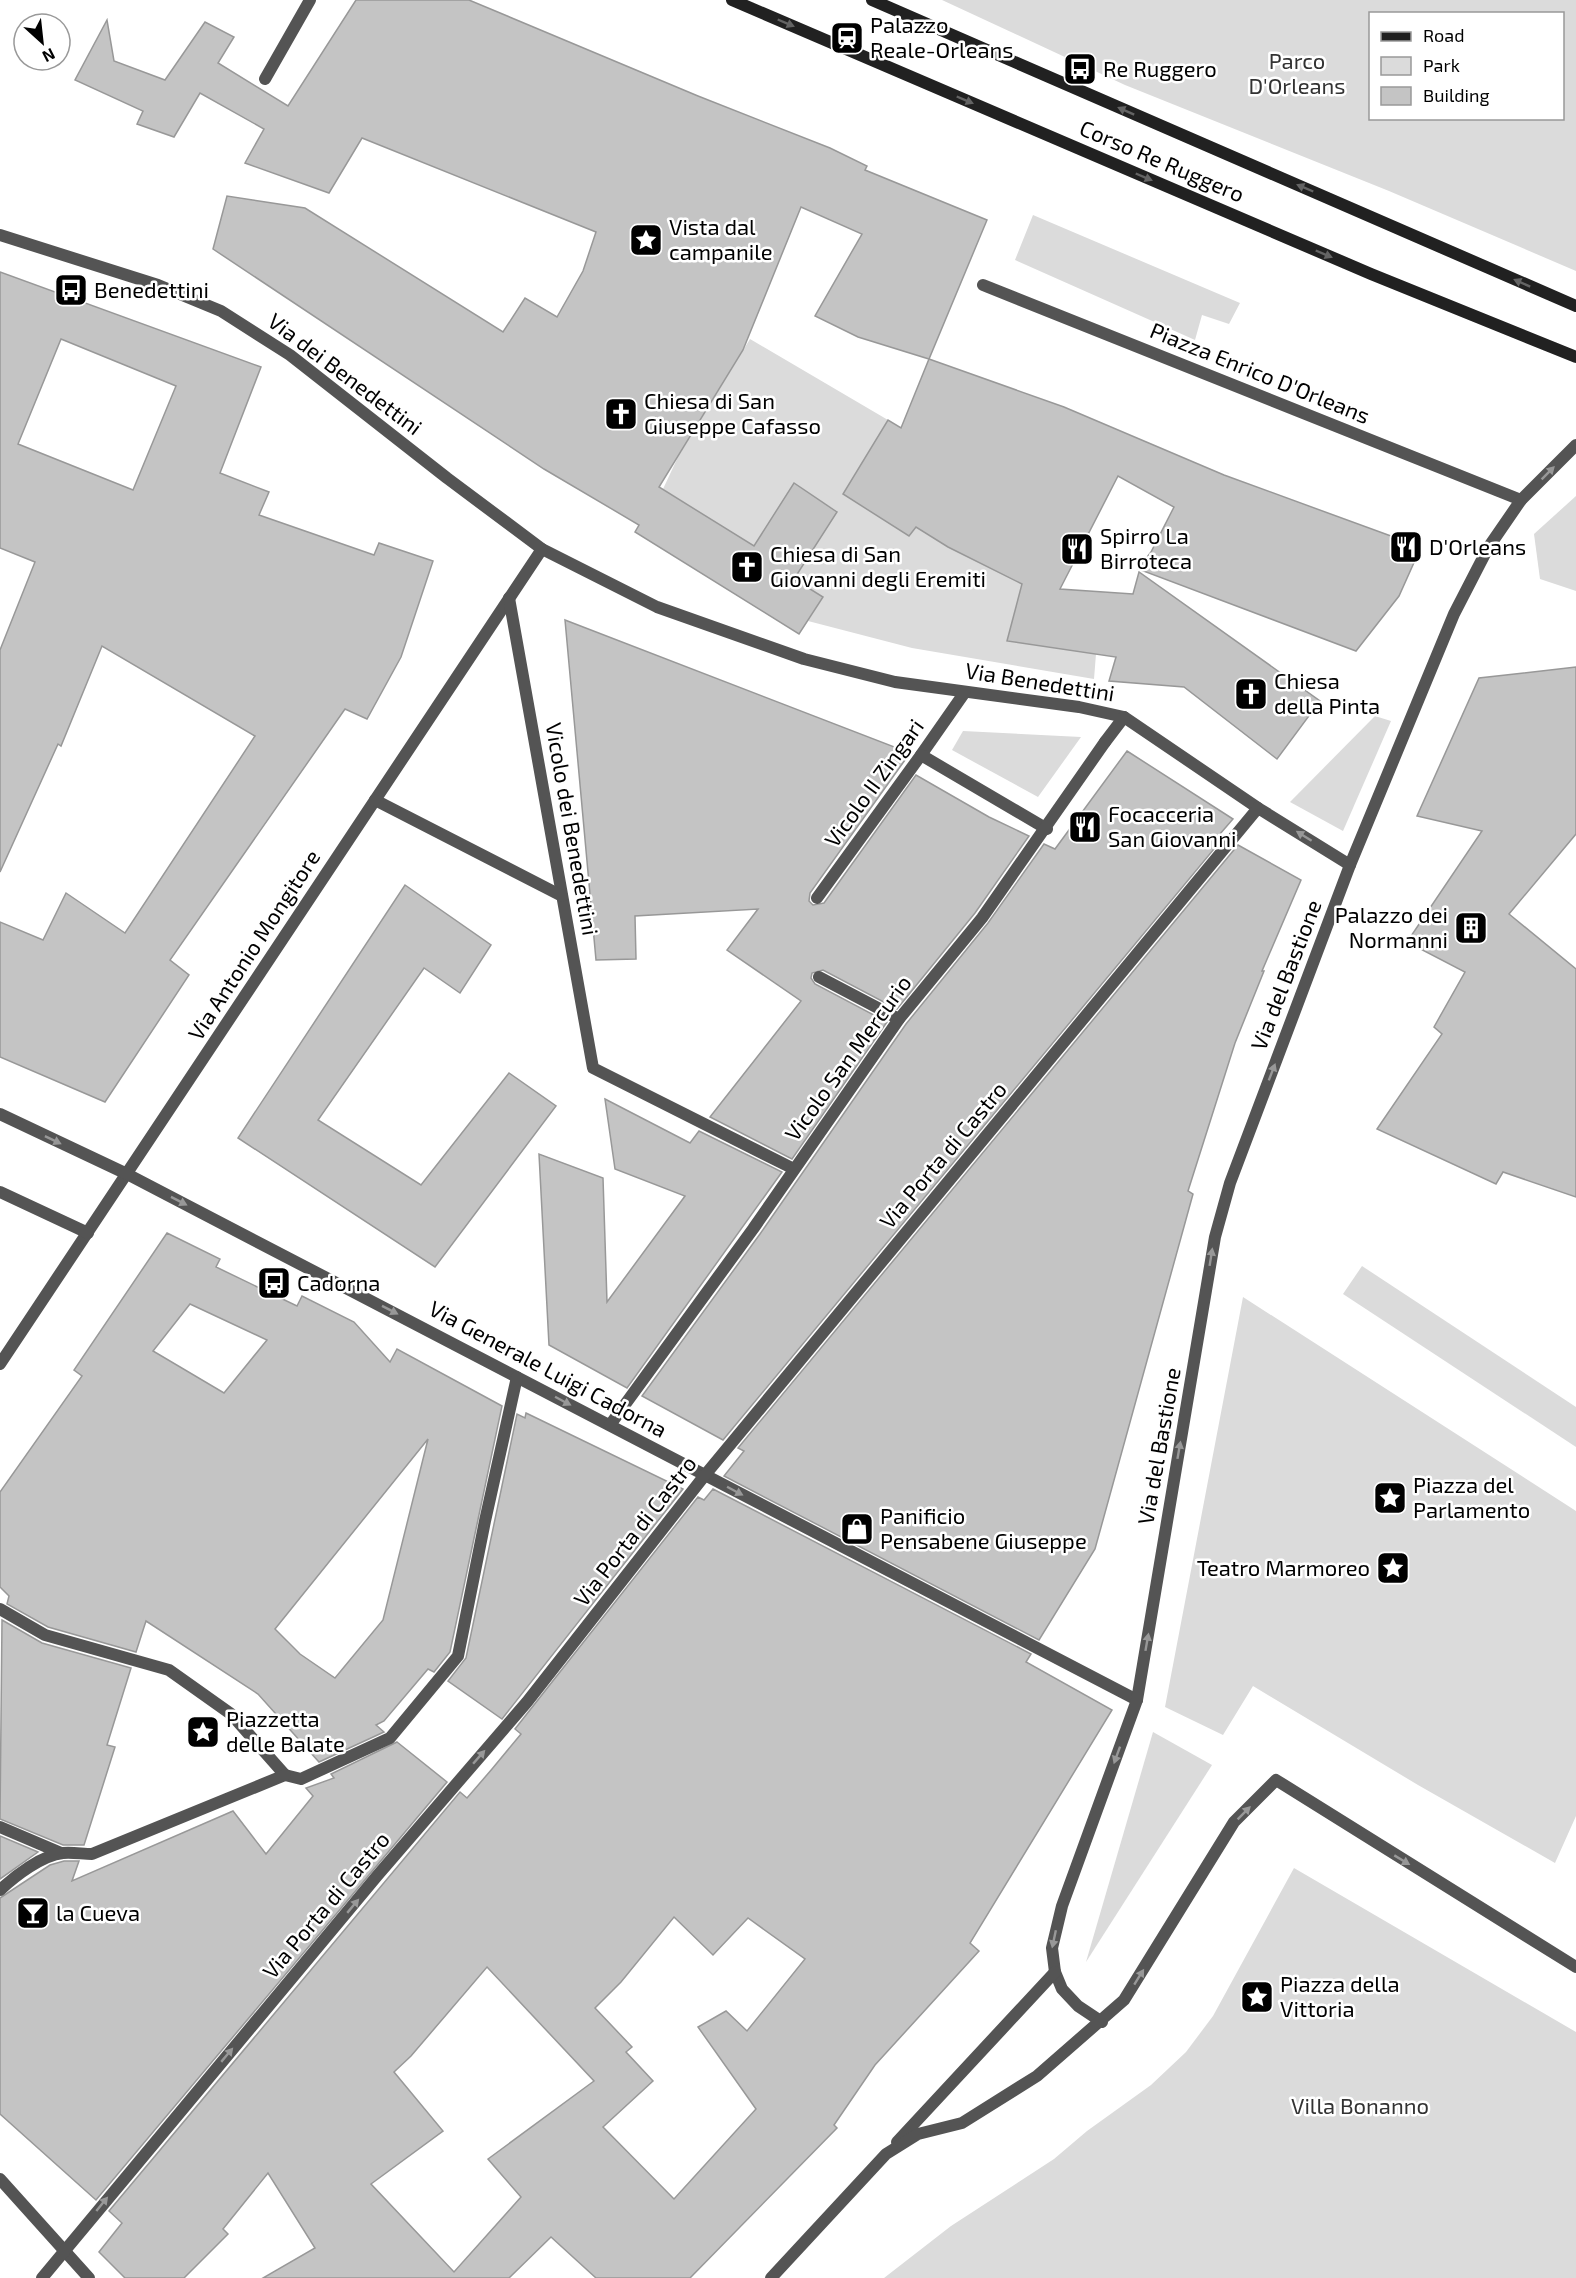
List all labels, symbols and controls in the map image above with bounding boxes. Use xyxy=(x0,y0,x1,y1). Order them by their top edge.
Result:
place label: Palazzo Reale-Orleans xyxy=(870,11,1014,62)
north arrow xyxy=(12,12,72,72)
legend xyxy=(1369,12,1564,120)
one-way arrow xyxy=(777,18,795,28)
station icon: Palazzo Reale-Orleans xyxy=(829,20,865,56)
text: Road xyxy=(1423,24,1464,46)
text: N xyxy=(40,45,59,67)
park label: Parco D'Orleans xyxy=(1248,47,1346,98)
bus stop icon: Re Ruggero xyxy=(1062,51,1098,87)
text: Park xyxy=(1423,54,1460,76)
place label: Re Ruggero xyxy=(1103,55,1217,81)
text: Building xyxy=(1423,84,1490,106)
one-way arrow xyxy=(956,96,974,105)
one-way arrow xyxy=(1117,106,1135,116)
street label: Corso Re Ruggero xyxy=(1076,114,1249,206)
one-way arrow xyxy=(1136,172,1154,182)
one-way arrow xyxy=(1296,183,1314,193)
place label: Vista dal campanile xyxy=(669,213,773,264)
place icon: Vista dal campanile xyxy=(628,222,664,258)
one-way arrow xyxy=(1315,249,1332,258)
bus stop icon: Benedettini xyxy=(53,272,89,308)
place label: Benedettini xyxy=(94,276,209,302)
one-way arrow xyxy=(1513,278,1531,288)
street label: Via dei Benedettini xyxy=(264,307,428,439)
street label: Piazza Enrico D'Orleans xyxy=(1147,316,1374,428)
place label: Chiesa di San Giuseppe Cafasso xyxy=(644,387,821,438)
church icon: Chiesa di San Giuseppe Cafasso xyxy=(603,396,639,432)
one-way arrow xyxy=(1541,466,1555,480)
place label: Spirro La Birroteca xyxy=(1100,522,1192,573)
restaurant icon: D'Orleans xyxy=(1388,529,1424,565)
restaurant icon: Spirro La Birroteca xyxy=(1059,531,1095,567)
place label: D'Orleans xyxy=(1429,533,1526,559)
place label: Chiesa di San Giovanni degli Eremiti xyxy=(770,540,986,591)
church icon: Chiesa di San Giovanni degli Eremiti xyxy=(729,549,765,585)
street label: Via Benedettini xyxy=(964,656,1117,706)
place label: Chiesa della Pinta xyxy=(1274,667,1380,718)
church icon: Chiesa della Pinta xyxy=(1233,676,1269,712)
street label: Vicolo II Zingari xyxy=(818,713,928,851)
street label: Vicolo dei Benedettini xyxy=(541,720,605,937)
place label: Focacceria San Giovanni xyxy=(1108,800,1236,851)
restaurant icon: Focacceria San Giovanni xyxy=(1067,809,1103,845)
one-way arrow xyxy=(1296,831,1312,842)
street label: Via Antonio Mongitore xyxy=(182,844,324,1045)
street label: Via del Bastione xyxy=(1244,896,1326,1054)
place label: Palazzo dei Normanni xyxy=(1335,901,1448,952)
building icon: Palazzo dei Normanni xyxy=(1453,910,1489,946)
street label: Vicolo San Mercurio xyxy=(779,970,916,1145)
one-way arrow xyxy=(1267,1063,1277,1081)
street label: Via Porta di Castro xyxy=(873,1076,1011,1233)
one-way arrow xyxy=(44,1135,61,1144)
one-way arrow xyxy=(171,1196,188,1206)
one-way arrow xyxy=(1207,1248,1216,1267)
bus stop icon: Cadorna xyxy=(256,1265,292,1301)
place label: Cadorna xyxy=(297,1269,380,1295)
street label: Via Generale Luigi Cadorna xyxy=(425,1294,672,1442)
one-way arrow xyxy=(381,1306,398,1315)
street label: Via del Bastione xyxy=(1131,1365,1185,1526)
one-way arrow xyxy=(554,1396,571,1405)
one-way arrow xyxy=(1175,1440,1184,1459)
street label: Via Porta di Castro xyxy=(567,1450,701,1611)
place label: Piazza del Parlamento xyxy=(1413,1471,1530,1522)
place icon: Piazza del Parlamento xyxy=(1372,1480,1408,1516)
one-way arrow xyxy=(727,1486,744,1496)
place label: Panificio Pensabene Giuseppe xyxy=(880,1502,1087,1553)
shop icon: Panificio Pensabene Giuseppe xyxy=(839,1511,875,1547)
place icon: Teatro Marmoreo xyxy=(1375,1550,1411,1586)
place label: Teatro Marmoreo xyxy=(1197,1554,1370,1580)
one-way arrow xyxy=(1142,1632,1151,1651)
place label: Piazzetta delle Balate xyxy=(226,1705,345,1756)
place icon: Piazzetta delle Balate xyxy=(185,1714,221,1750)
one-way arrow xyxy=(1112,1746,1121,1764)
one-way arrow xyxy=(472,1750,486,1765)
one-way arrow xyxy=(1236,1806,1250,1820)
street label: Via Porta di Castro xyxy=(256,1826,394,1983)
one-way arrow xyxy=(1394,1855,1410,1866)
bar icon: la Cueva xyxy=(15,1895,51,1931)
one-way arrow xyxy=(346,1898,359,1914)
place label: la Cueva xyxy=(56,1899,140,1925)
one-way arrow xyxy=(1049,1930,1059,1948)
one-way arrow xyxy=(1133,1969,1144,1985)
place label: Piazza della Vittoria xyxy=(1280,1970,1400,2021)
place icon: Piazza della Vittoria xyxy=(1239,1979,1275,2015)
one-way arrow xyxy=(220,2048,233,2063)
park label: Villa Bonanno xyxy=(1291,2092,1429,2118)
one-way arrow xyxy=(95,2196,108,2212)

